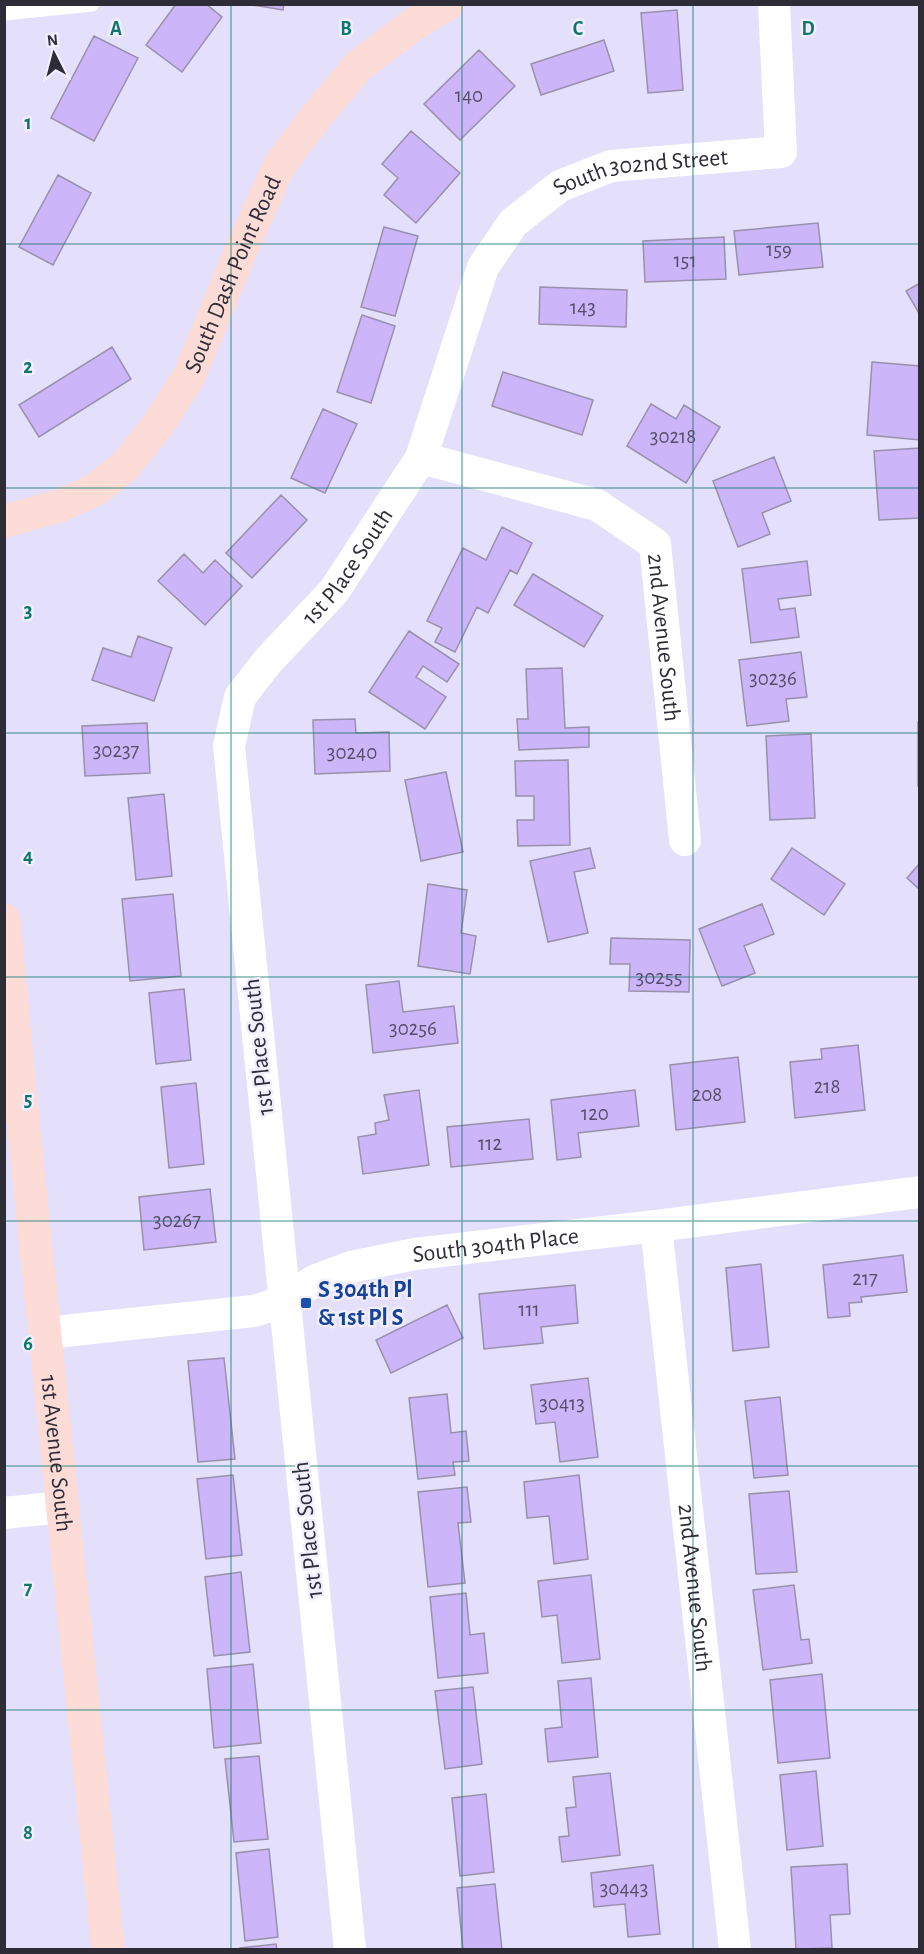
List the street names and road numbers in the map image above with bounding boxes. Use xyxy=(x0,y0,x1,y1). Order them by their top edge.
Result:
street label: South 302nd Street xyxy=(549,145,729,200)
street label: South Dash Point Road xyxy=(181,172,286,377)
street label: 1st Place South xyxy=(298,504,398,630)
street label: 2nd Avenue South xyxy=(643,552,684,723)
street label: 1st Place South xyxy=(240,977,278,1117)
street label: South 304th Place xyxy=(411,1224,580,1267)
street label: 1st Avenue South xyxy=(36,1374,76,1533)
street label: 1st Place South xyxy=(289,1460,327,1600)
street label: 2nd Avenue South xyxy=(673,1503,716,1673)

